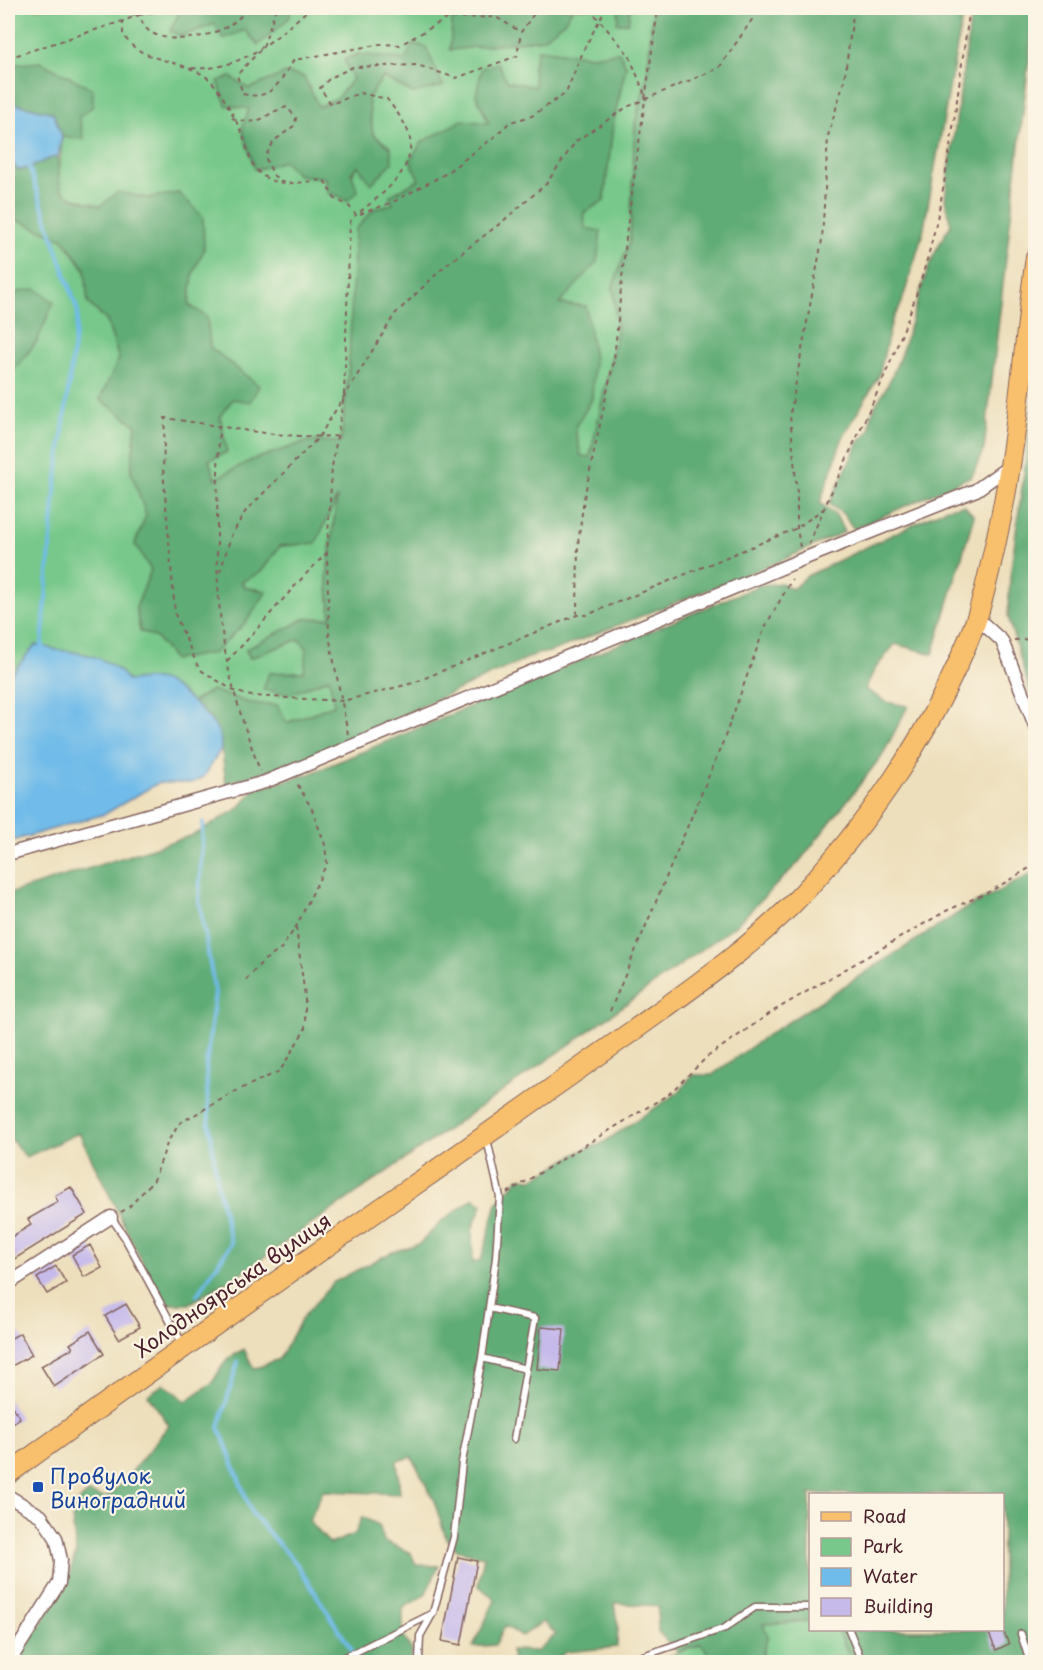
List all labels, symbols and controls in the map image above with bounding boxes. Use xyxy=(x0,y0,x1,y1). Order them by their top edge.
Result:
street label: Холодноярська вулиця xyxy=(127,1204,337,1364)
place label: Провулок Виноградний xyxy=(50,1459,186,1515)
marker: Провулок Виноградний xyxy=(31,1480,45,1494)
legend xyxy=(809,1493,1004,1631)
text: Road xyxy=(863,1502,907,1529)
text: Park xyxy=(863,1532,903,1559)
text: Water xyxy=(863,1562,918,1589)
text: Building xyxy=(863,1592,933,1619)

